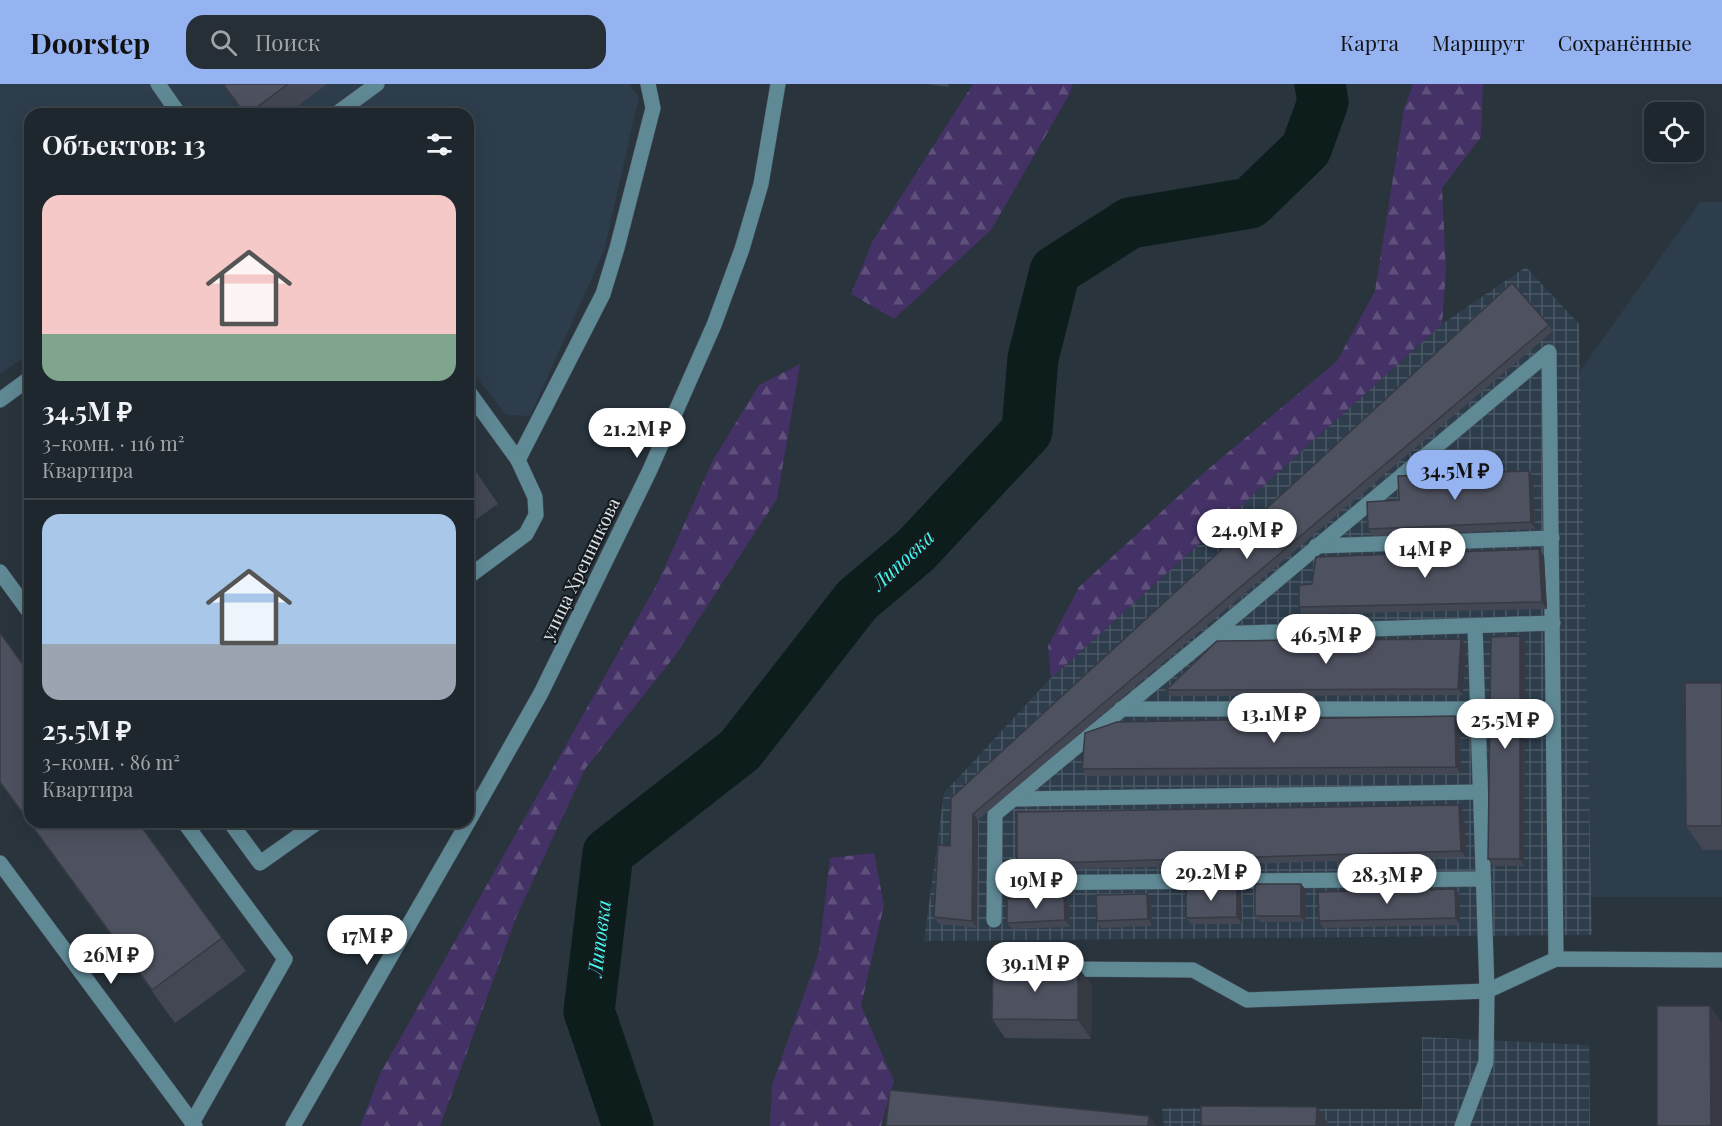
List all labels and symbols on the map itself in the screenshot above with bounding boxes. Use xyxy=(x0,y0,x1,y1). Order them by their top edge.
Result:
pin: 21.2M ₽ xyxy=(582,408,692,459)
pin: 34.5M ₽ xyxy=(1400,450,1510,501)
street label: улица Хренникова xyxy=(535,494,625,645)
pin: 24.9M ₽ xyxy=(1192,509,1302,560)
water label: Липовка xyxy=(863,523,939,597)
pin: 14M ₽ xyxy=(1383,528,1467,579)
pin: 46.5M ₽ xyxy=(1271,614,1381,665)
pin: 13.1M ₽ xyxy=(1219,693,1329,744)
pin: 25.5M ₽ xyxy=(1450,699,1560,750)
pin: 29.2M ₽ xyxy=(1156,851,1266,902)
pin: 28.3M ₽ xyxy=(1332,854,1442,905)
pin: 19M ₽ xyxy=(994,859,1078,910)
water label: Липовка xyxy=(580,898,616,980)
pin: 17M ₽ xyxy=(325,915,409,966)
pin: 26M ₽ xyxy=(69,934,153,985)
pin: 39.1M ₽ xyxy=(980,942,1090,993)

